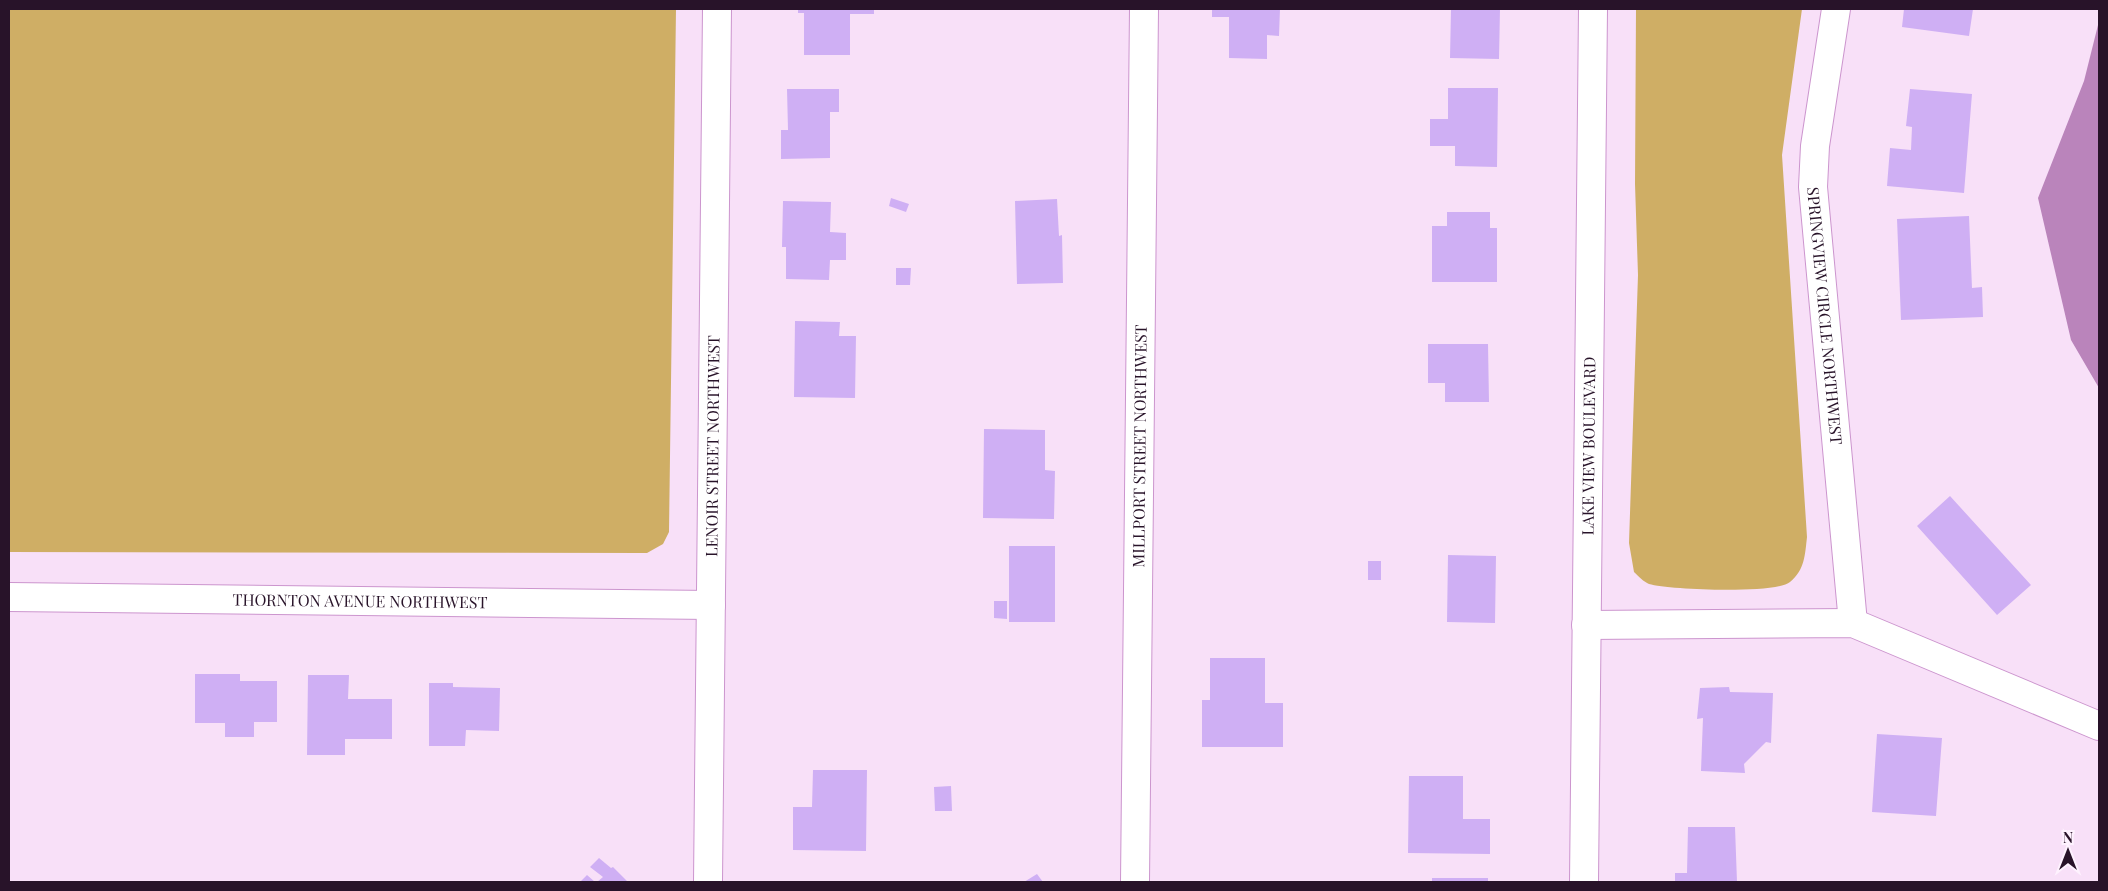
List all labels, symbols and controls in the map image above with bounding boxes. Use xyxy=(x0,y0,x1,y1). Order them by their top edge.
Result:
street label: SPRINGVIEW CIRCLE NORTHWEST xyxy=(1803,186,1848,446)
street label: MILLPORT STREET NORTHWEST xyxy=(1127,324,1151,568)
street label: LENOIR STREET NORTHWEST xyxy=(700,335,724,557)
street label: LAKE VIEW BOULEVARD xyxy=(1577,357,1599,535)
street label: THORNTON AVENUE NORTHWEST xyxy=(232,589,488,612)
north arrow xyxy=(2043,826,2093,876)
text: N xyxy=(2063,828,2073,847)

